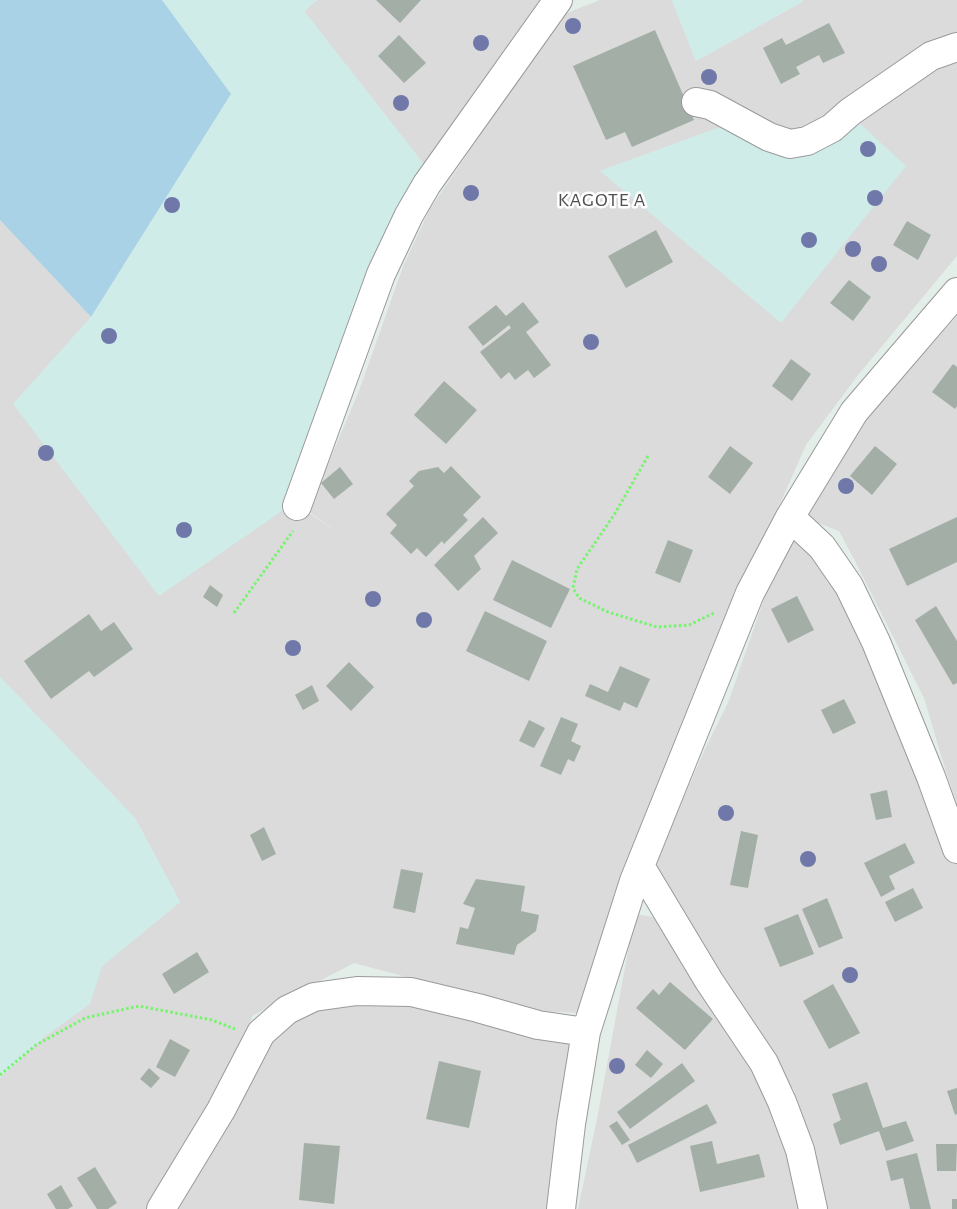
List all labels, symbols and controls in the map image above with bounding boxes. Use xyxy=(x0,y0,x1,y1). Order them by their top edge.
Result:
district label: KAGOTE A xyxy=(557,188,647,212)

